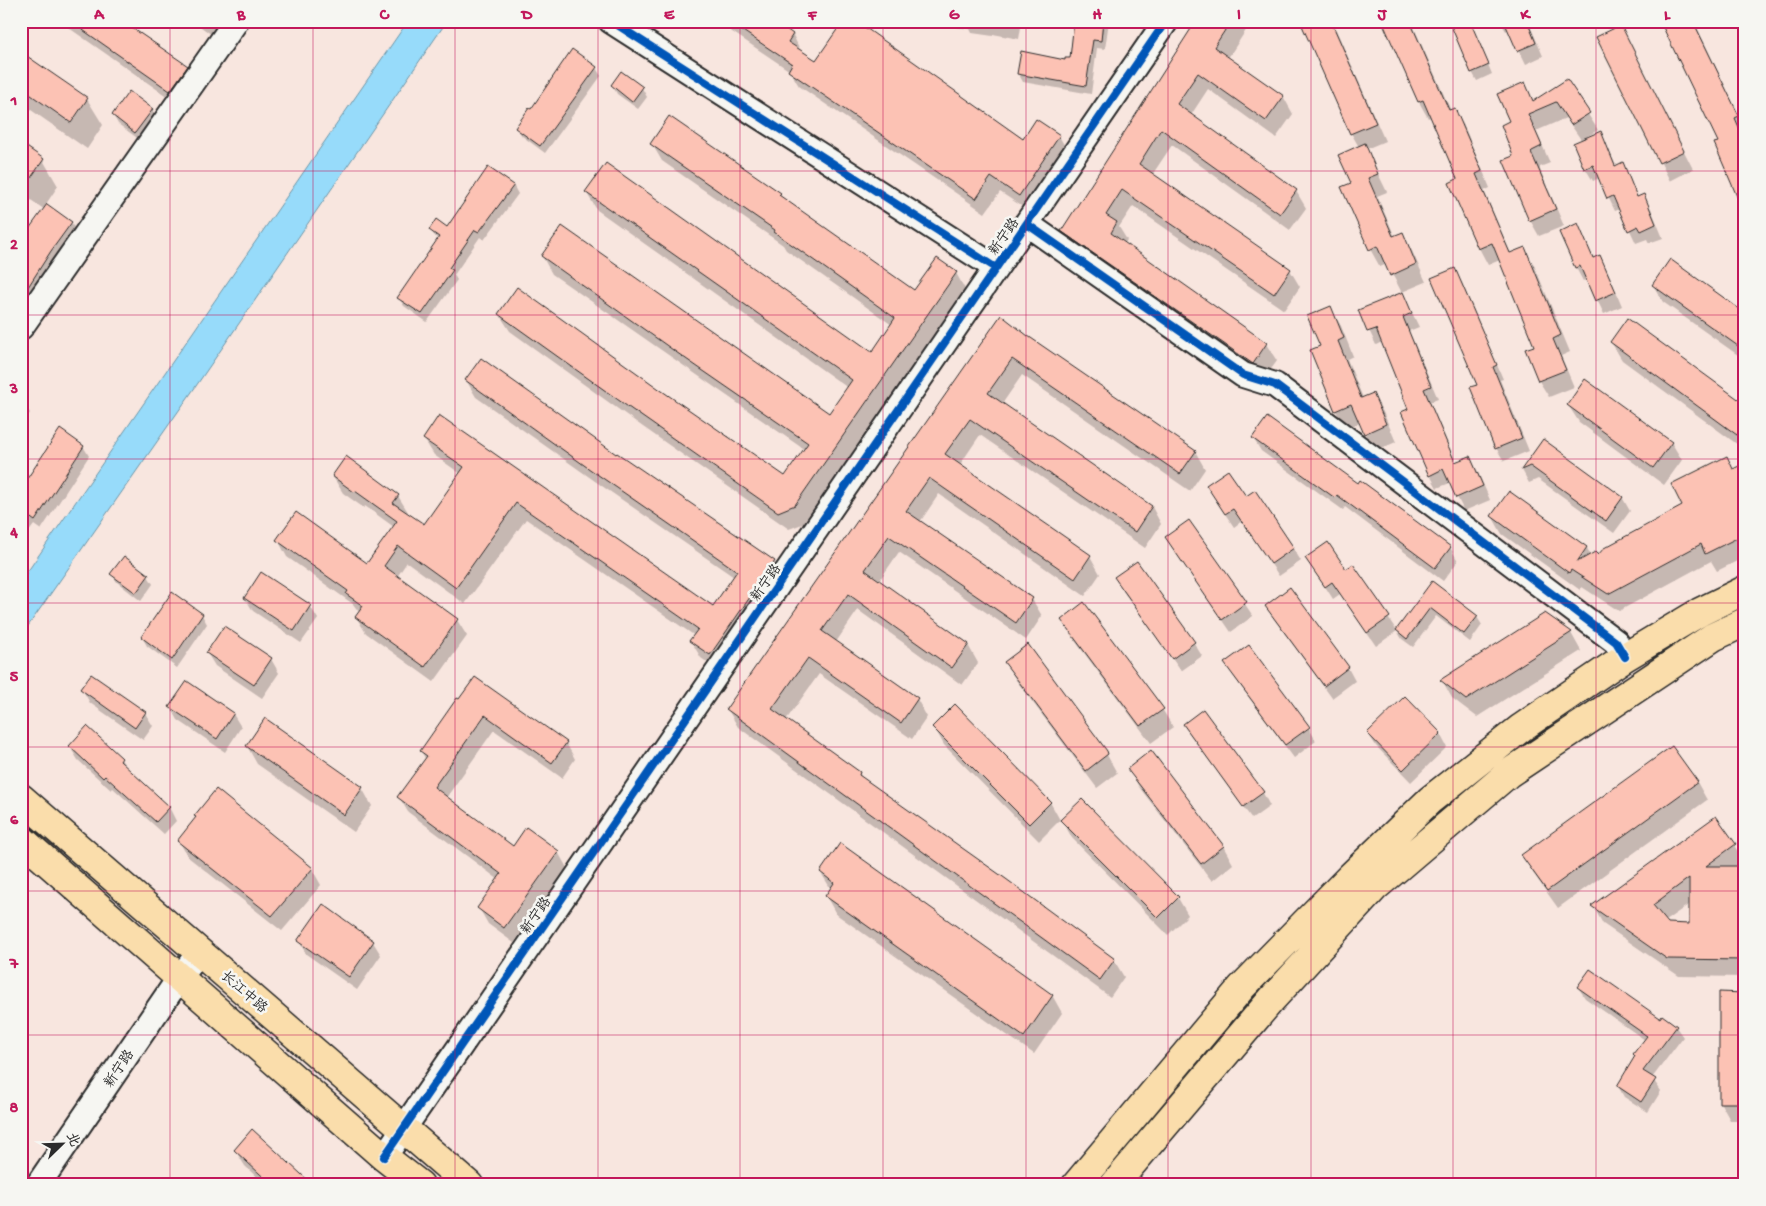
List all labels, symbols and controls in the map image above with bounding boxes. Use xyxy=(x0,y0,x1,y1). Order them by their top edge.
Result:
text: A xyxy=(93,7,105,26)
text: B xyxy=(236,7,246,26)
text: C xyxy=(379,7,390,26)
text: D xyxy=(520,7,533,26)
text: E xyxy=(664,7,675,26)
text: F xyxy=(807,7,818,26)
text: G xyxy=(949,7,960,26)
text: H xyxy=(1092,7,1102,26)
text: I xyxy=(1237,7,1241,26)
text: J xyxy=(1377,7,1388,26)
text: K xyxy=(1520,7,1532,26)
text: L xyxy=(1664,7,1671,26)
text: 1 xyxy=(10,93,17,112)
street label: 新宁路 xyxy=(985,215,1024,260)
text: 2 xyxy=(10,237,18,256)
text: 3 xyxy=(9,381,18,400)
text: 4 xyxy=(9,525,18,544)
street label: 新宁路 xyxy=(747,561,786,606)
text: 5 xyxy=(10,669,19,688)
text: 6 xyxy=(10,812,19,831)
street label: 新宁路 xyxy=(517,894,556,939)
text: 7 xyxy=(9,956,19,975)
street label: 长江中路 xyxy=(217,967,271,1018)
street label: 新宁路 xyxy=(100,1047,139,1092)
text: 8 xyxy=(10,1100,19,1119)
north arrow xyxy=(38,1118,88,1168)
text: 北 xyxy=(61,1130,82,1150)

